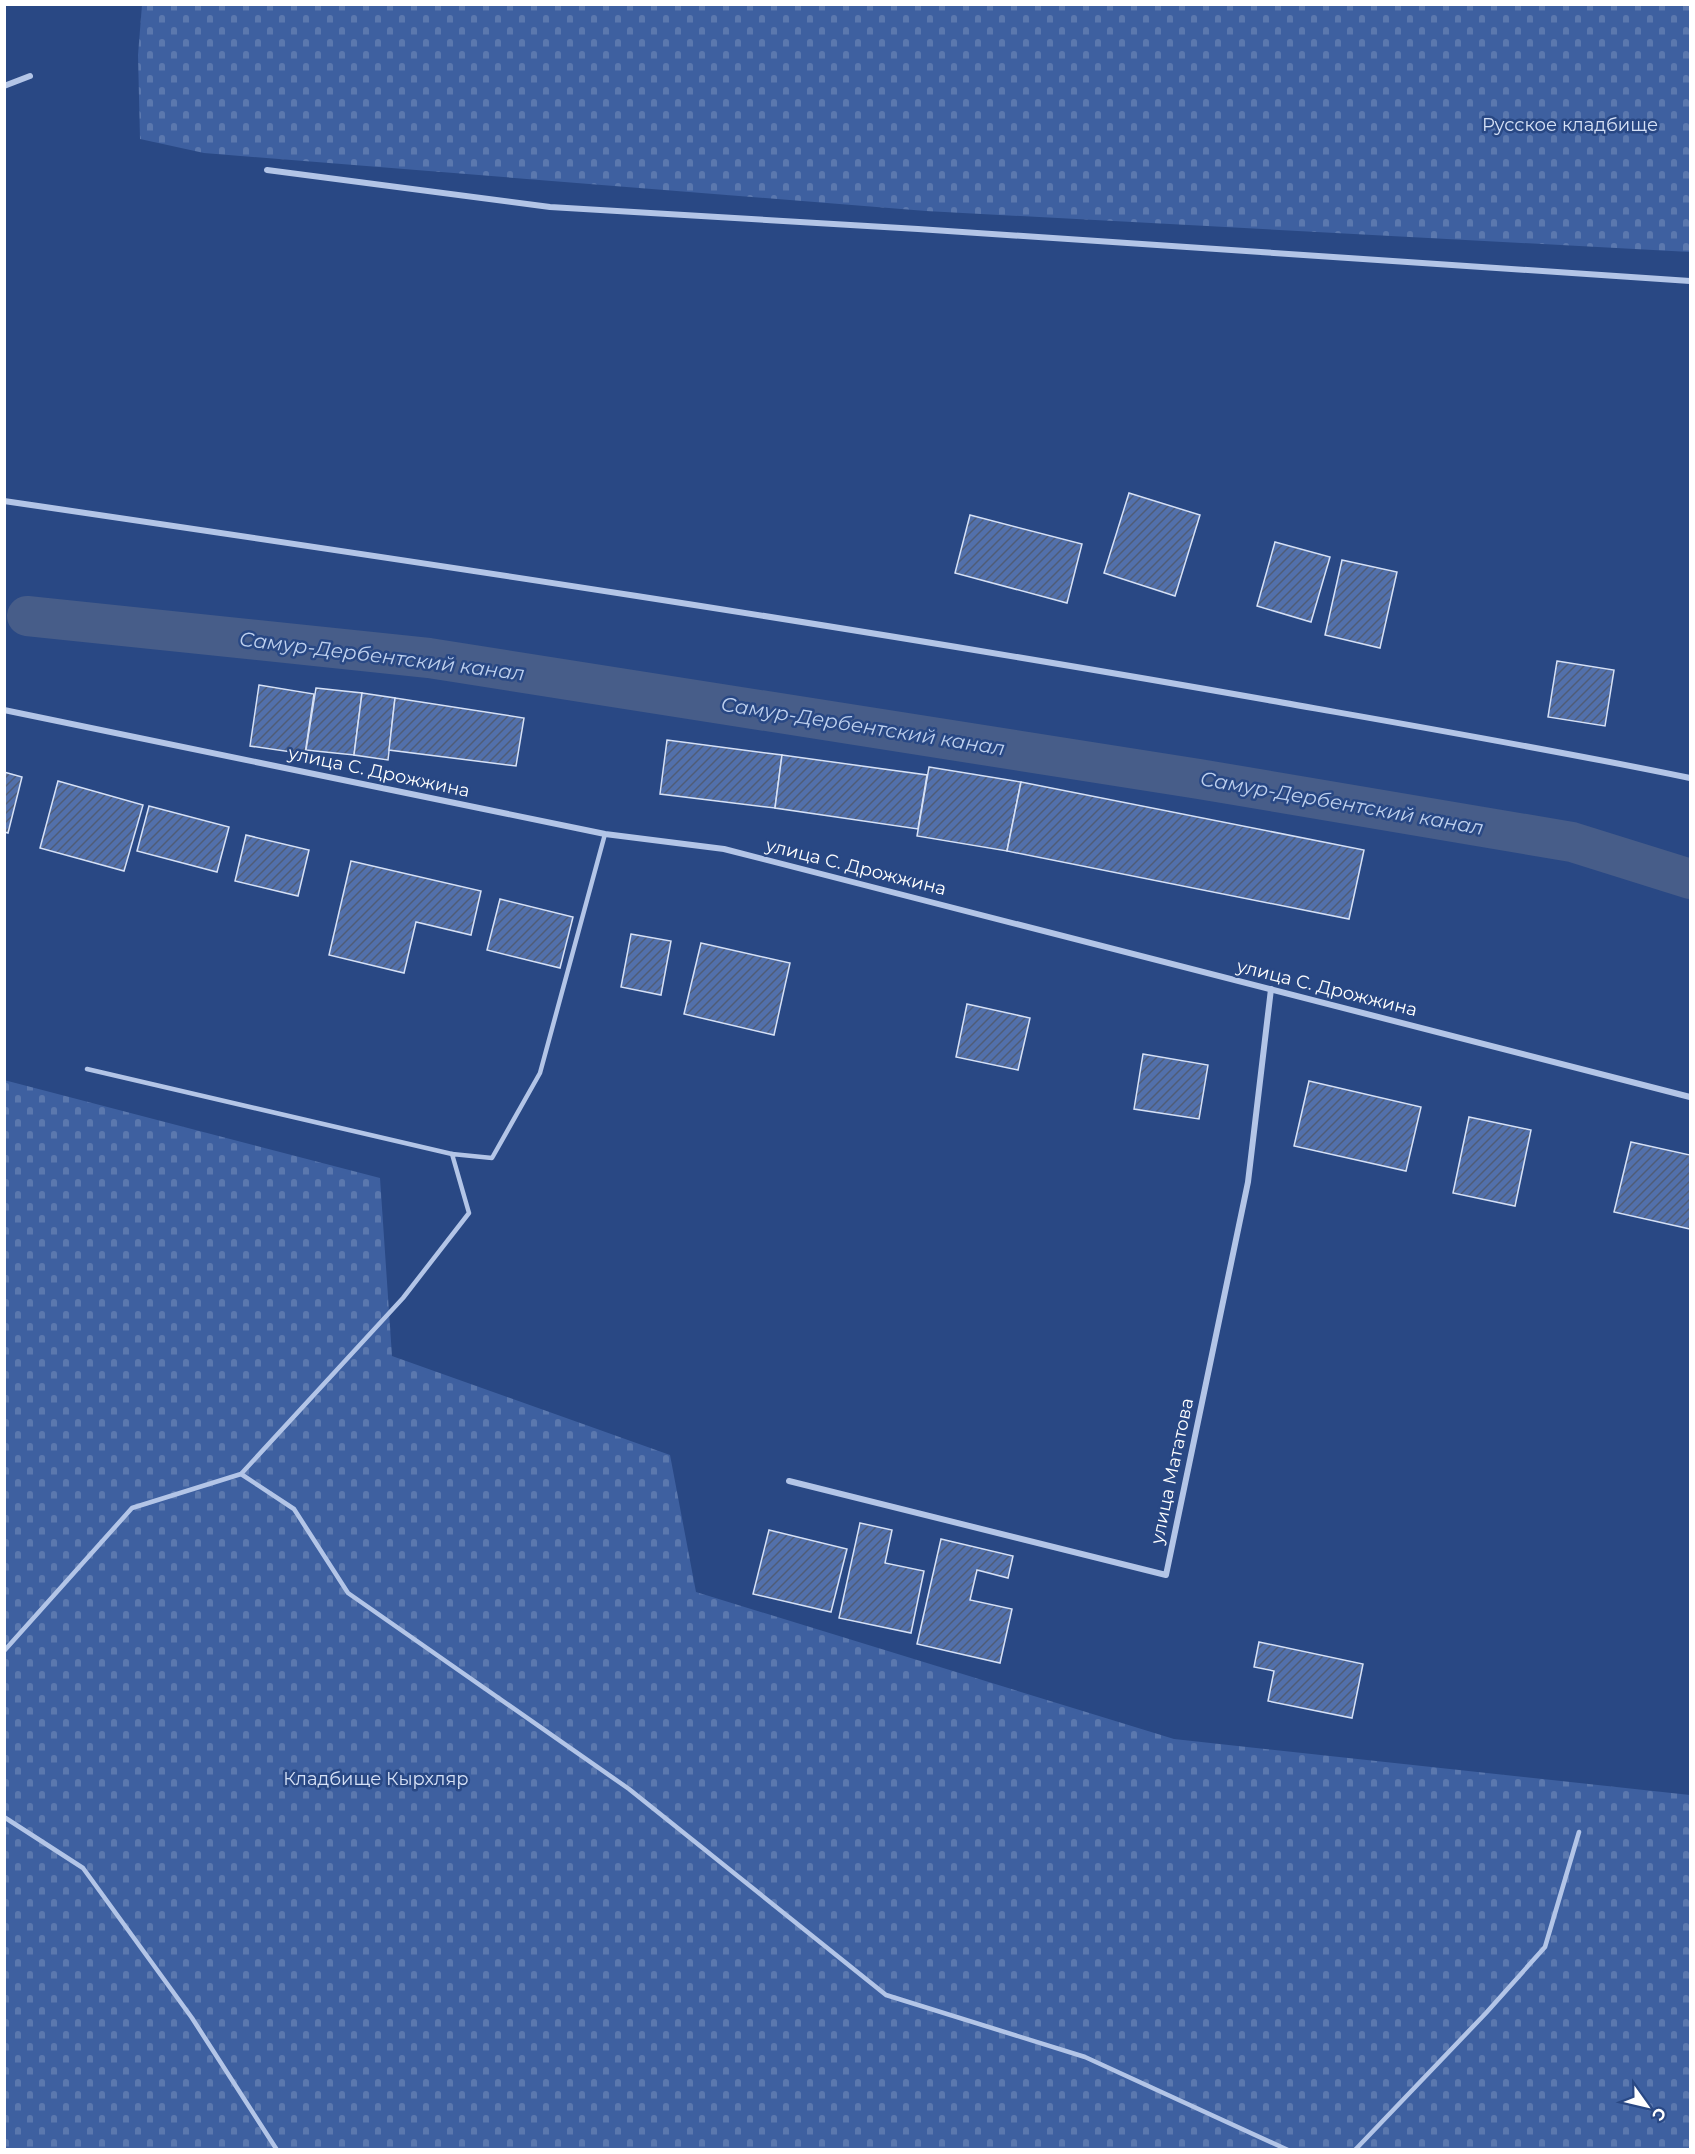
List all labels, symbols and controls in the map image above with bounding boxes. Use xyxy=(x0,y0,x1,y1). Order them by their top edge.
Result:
park label: Русское кладбище xyxy=(1482,114,1658,136)
water label: Самур-Дербентский канал xyxy=(238,627,526,685)
water label: Самур-Дербентский канал xyxy=(719,692,1007,760)
street label: улица С. Дрожжина xyxy=(285,742,472,802)
water label: Самур-Дербентский канал xyxy=(1198,766,1486,840)
street label: улица С. Дрожжина xyxy=(763,834,948,900)
street label: улица С. Дрожжина xyxy=(1234,955,1419,1021)
street label: улица Мататова xyxy=(1146,1396,1198,1547)
park label: Кладбище Кырхляр xyxy=(283,1768,469,1790)
north arrow xyxy=(1617,2076,1677,2136)
text: С xyxy=(1648,2104,1670,2125)

